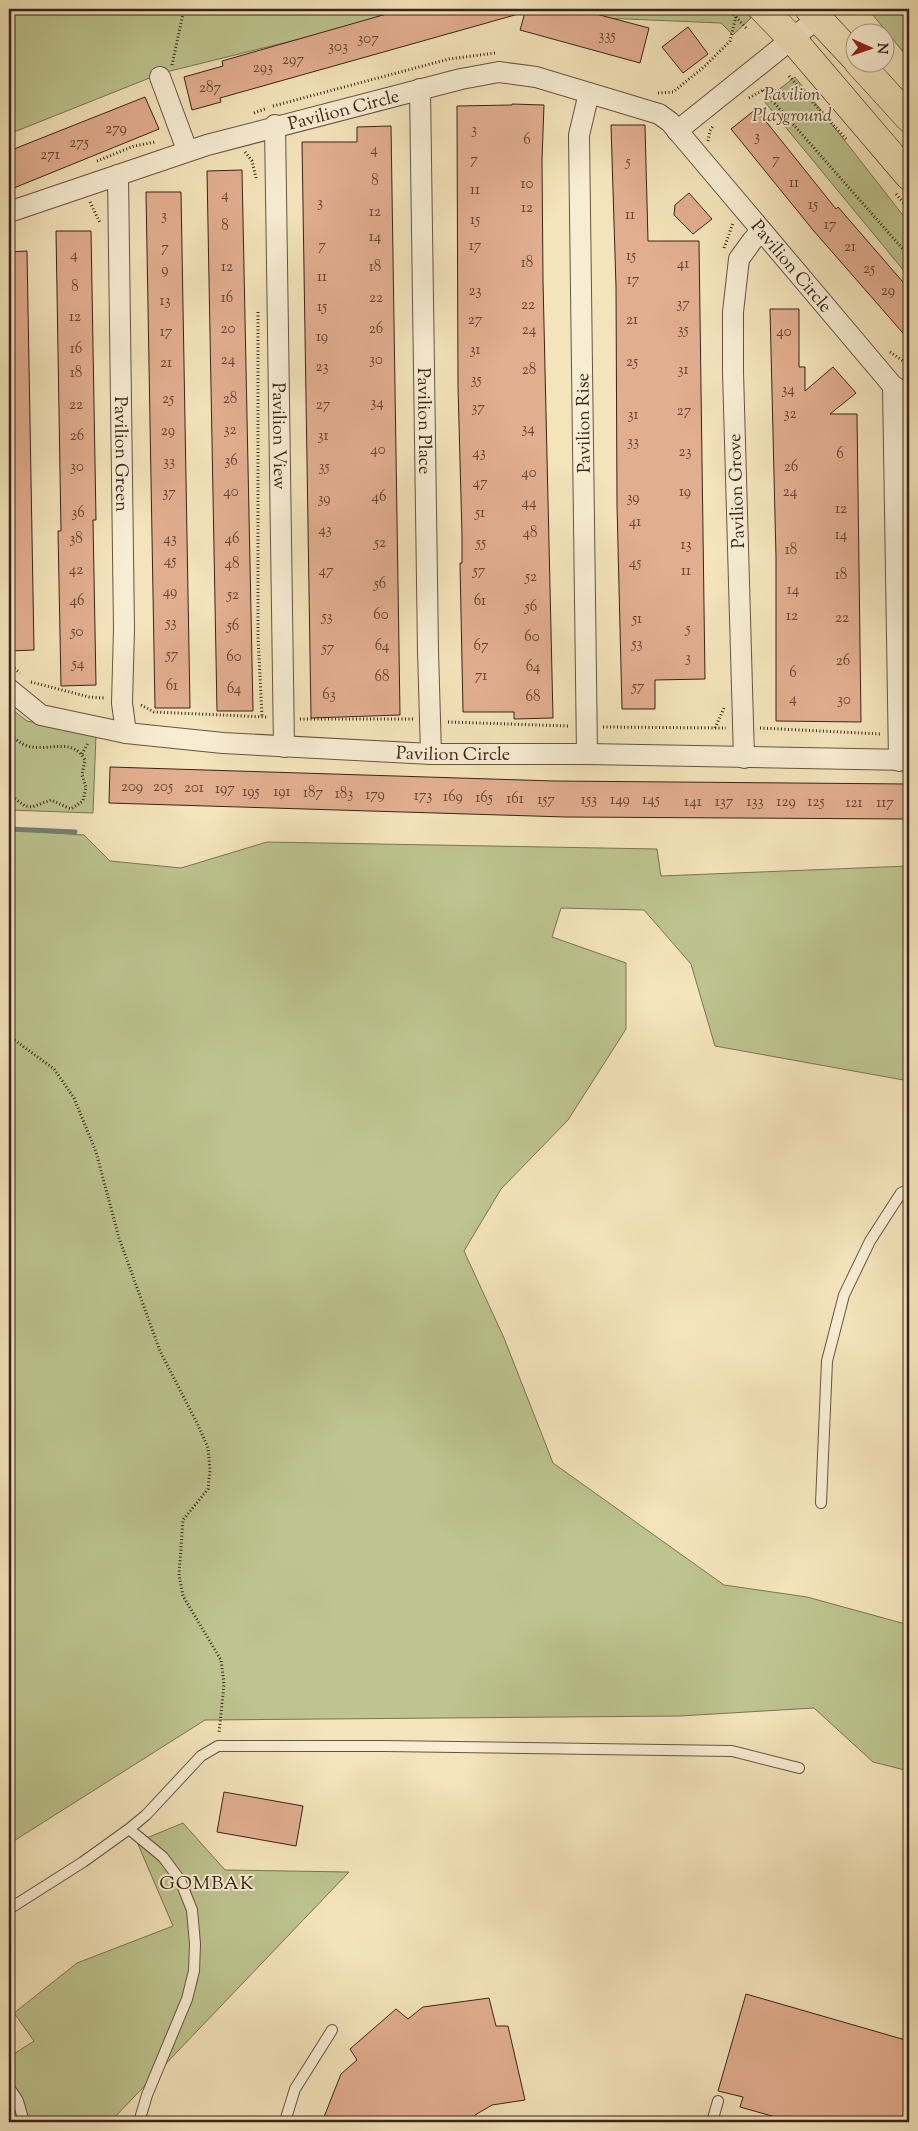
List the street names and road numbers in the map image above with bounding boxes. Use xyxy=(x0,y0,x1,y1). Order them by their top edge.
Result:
street label: Pavilion Circle xyxy=(285,85,402,138)
street label: Pavilion Circle xyxy=(743,215,837,319)
street label: Pavilion Place xyxy=(409,367,436,475)
street label: Pavilion Rise xyxy=(571,373,599,473)
street label: Pavilion View xyxy=(264,382,291,490)
street label: Pavilion Green xyxy=(106,396,133,512)
street label: Pavilion Grove xyxy=(723,433,753,549)
street label: Pavilion Circle xyxy=(395,741,510,769)

